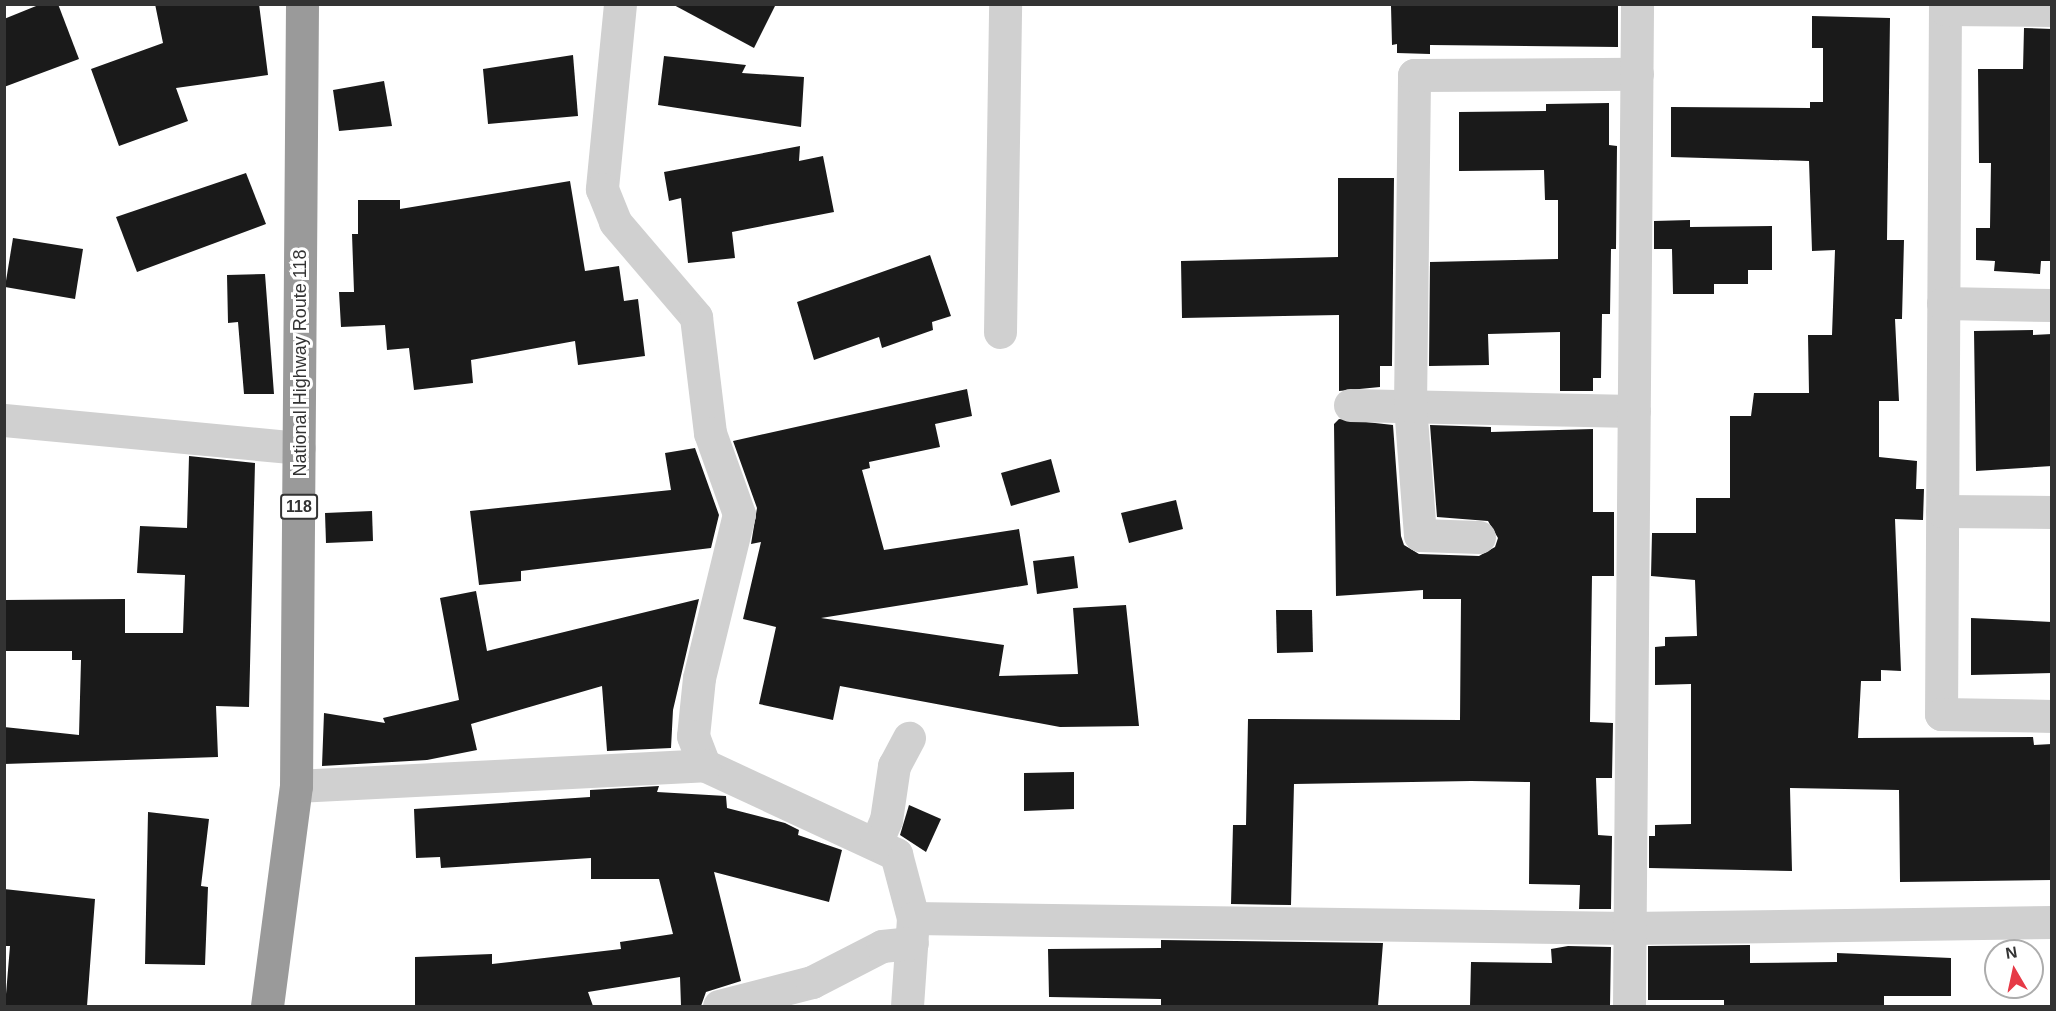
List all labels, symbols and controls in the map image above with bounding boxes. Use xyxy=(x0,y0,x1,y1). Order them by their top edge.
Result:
street label: National Highway Route 118 xyxy=(289,250,311,476)
road number: 118 xyxy=(280,494,318,520)
north arrow xyxy=(1984,939,2044,999)
text: N xyxy=(2004,943,2018,962)

